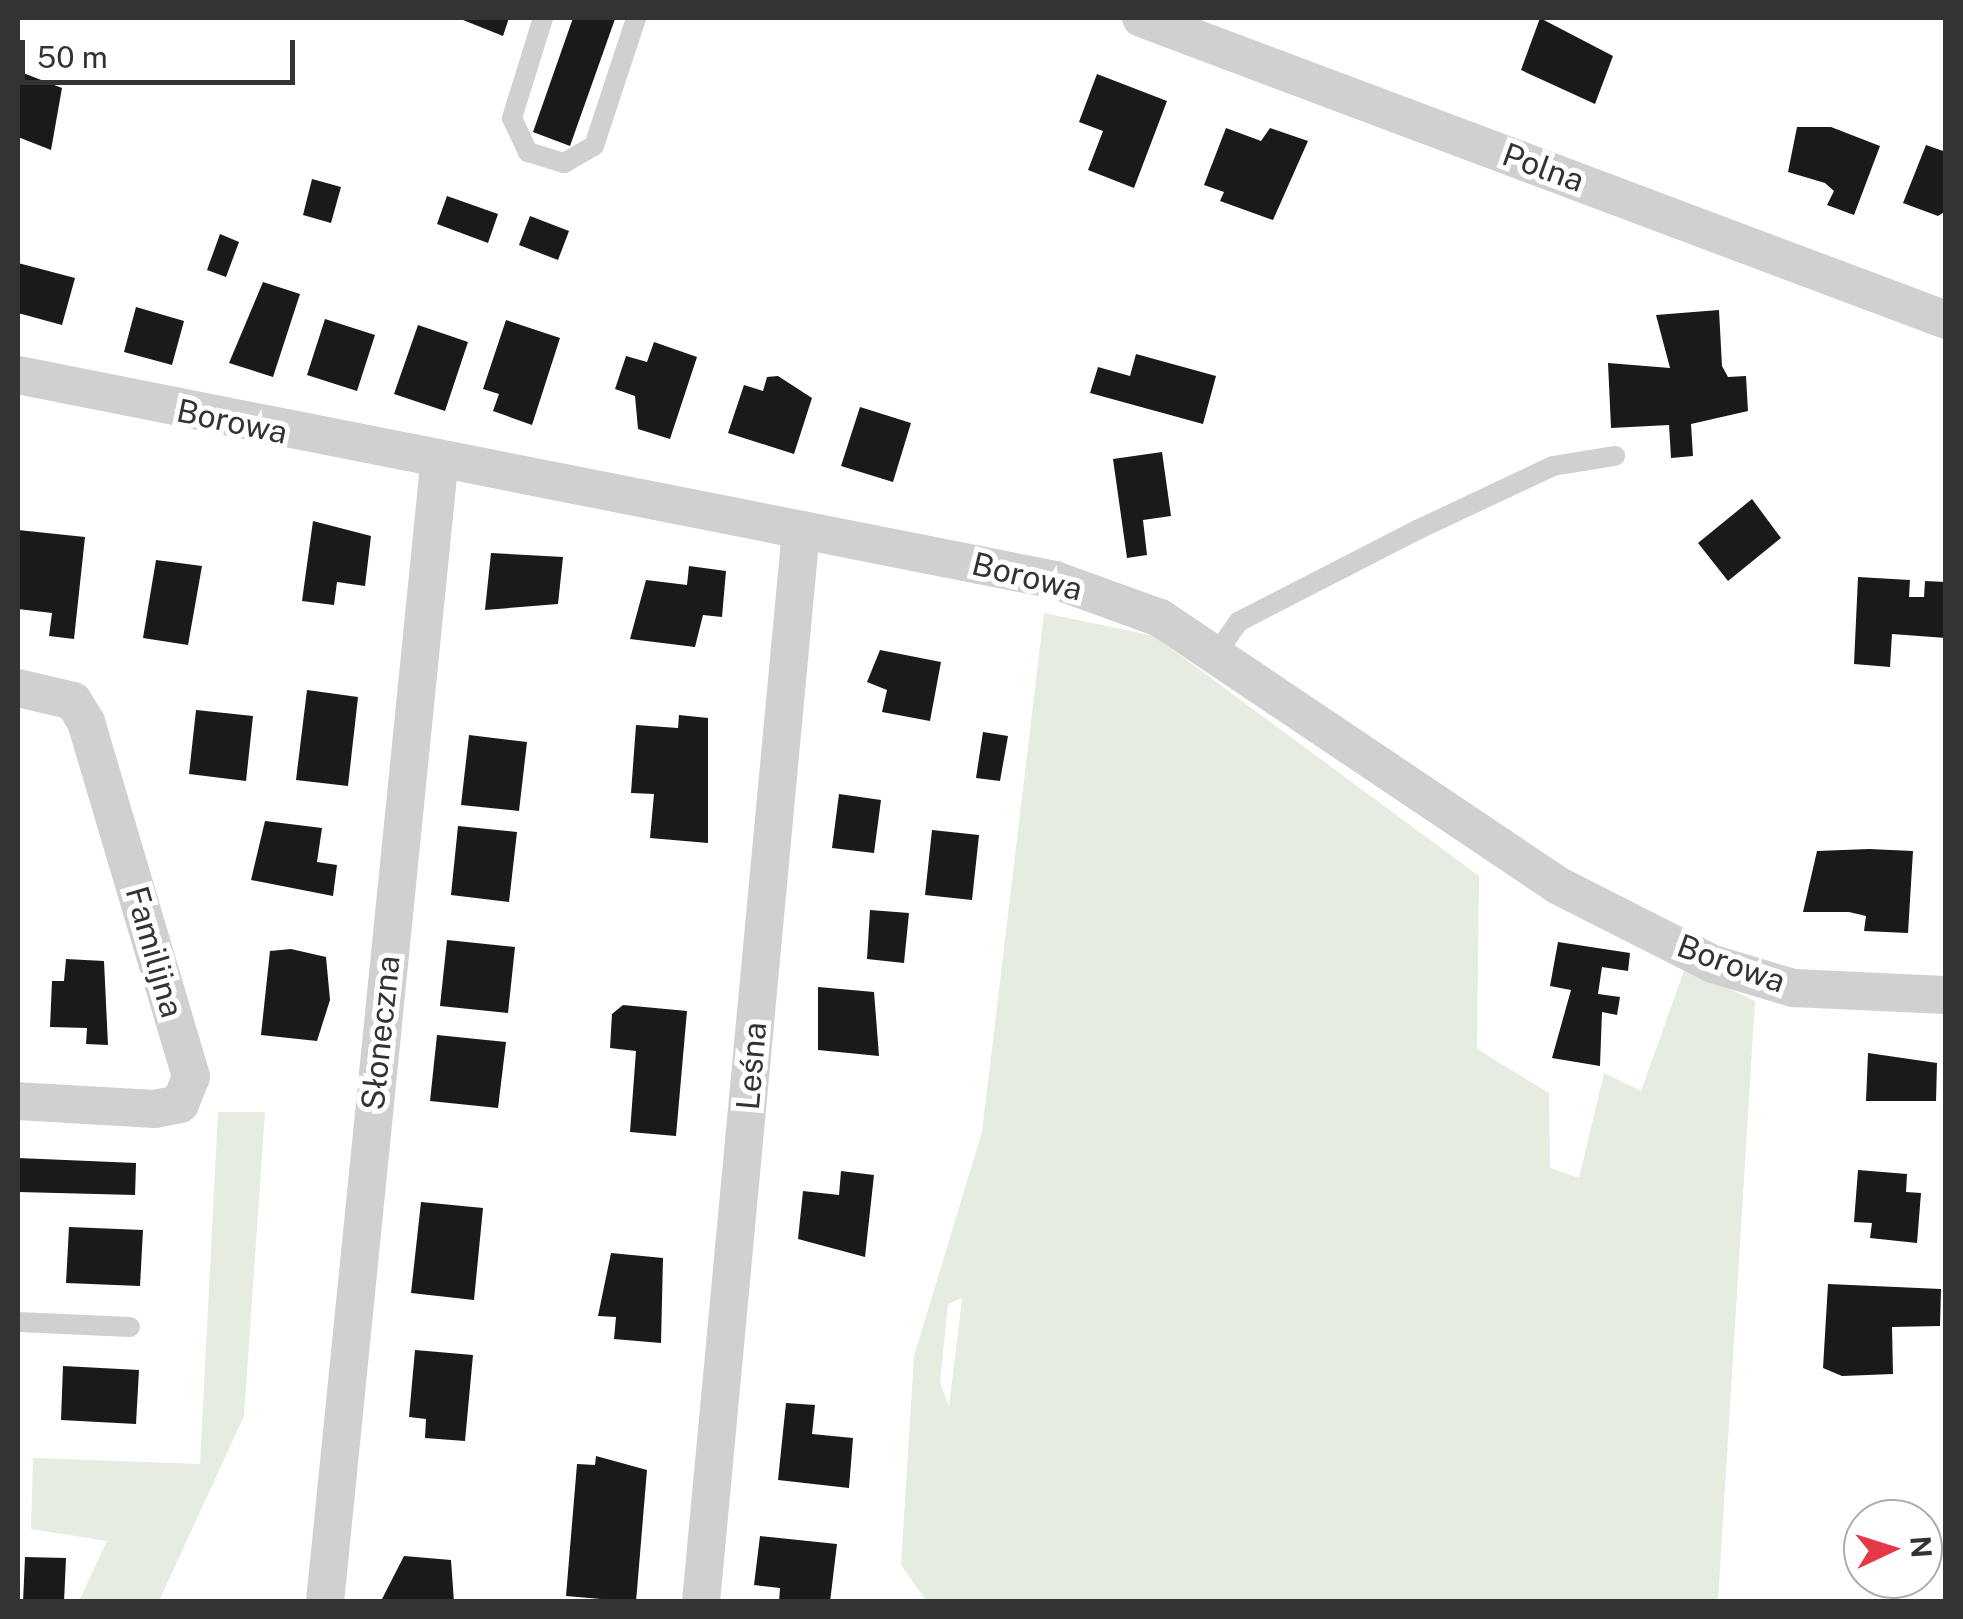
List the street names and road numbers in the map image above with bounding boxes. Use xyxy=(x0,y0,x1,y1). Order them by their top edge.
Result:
street label: Polna xyxy=(1497,136,1589,200)
street label: Borowa xyxy=(173,392,291,452)
street label: Borowa xyxy=(968,545,1086,609)
street label: Familijna xyxy=(117,882,191,1022)
street label: Borowa xyxy=(1672,927,1790,1001)
street label: Słoneczna xyxy=(354,954,408,1112)
street label: Leśna xyxy=(729,1020,775,1112)

